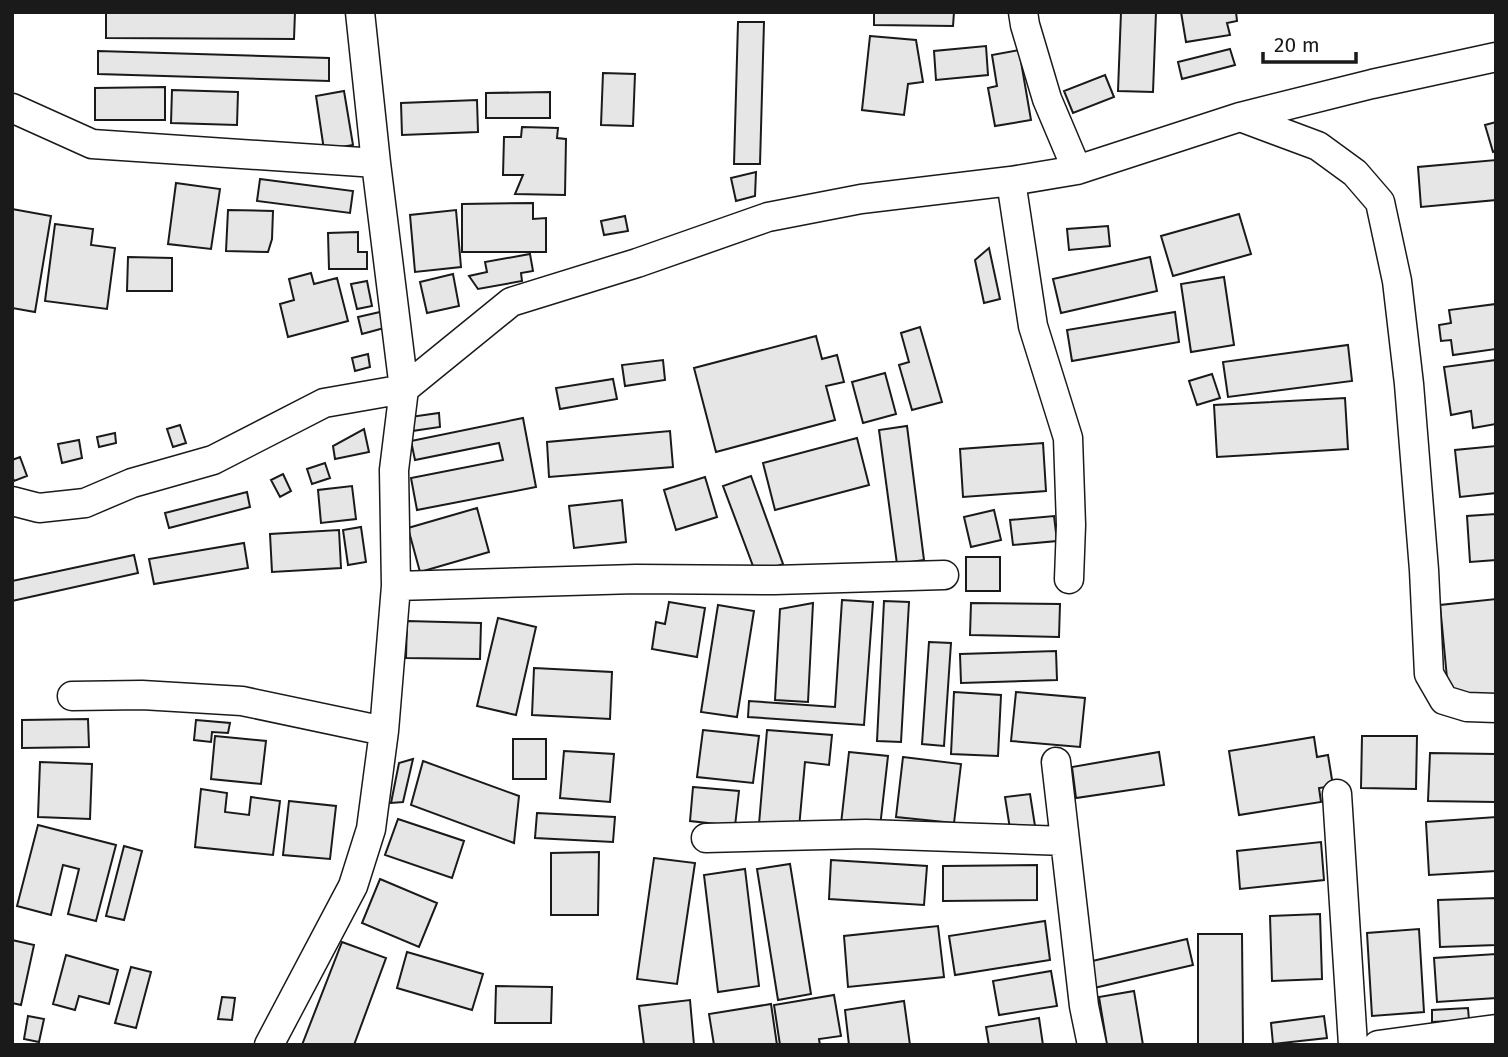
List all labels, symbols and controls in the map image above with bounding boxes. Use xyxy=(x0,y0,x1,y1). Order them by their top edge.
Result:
scale bar xyxy=(1263,21,1356,65)
text: 20 m xyxy=(1274,32,1320,58)

